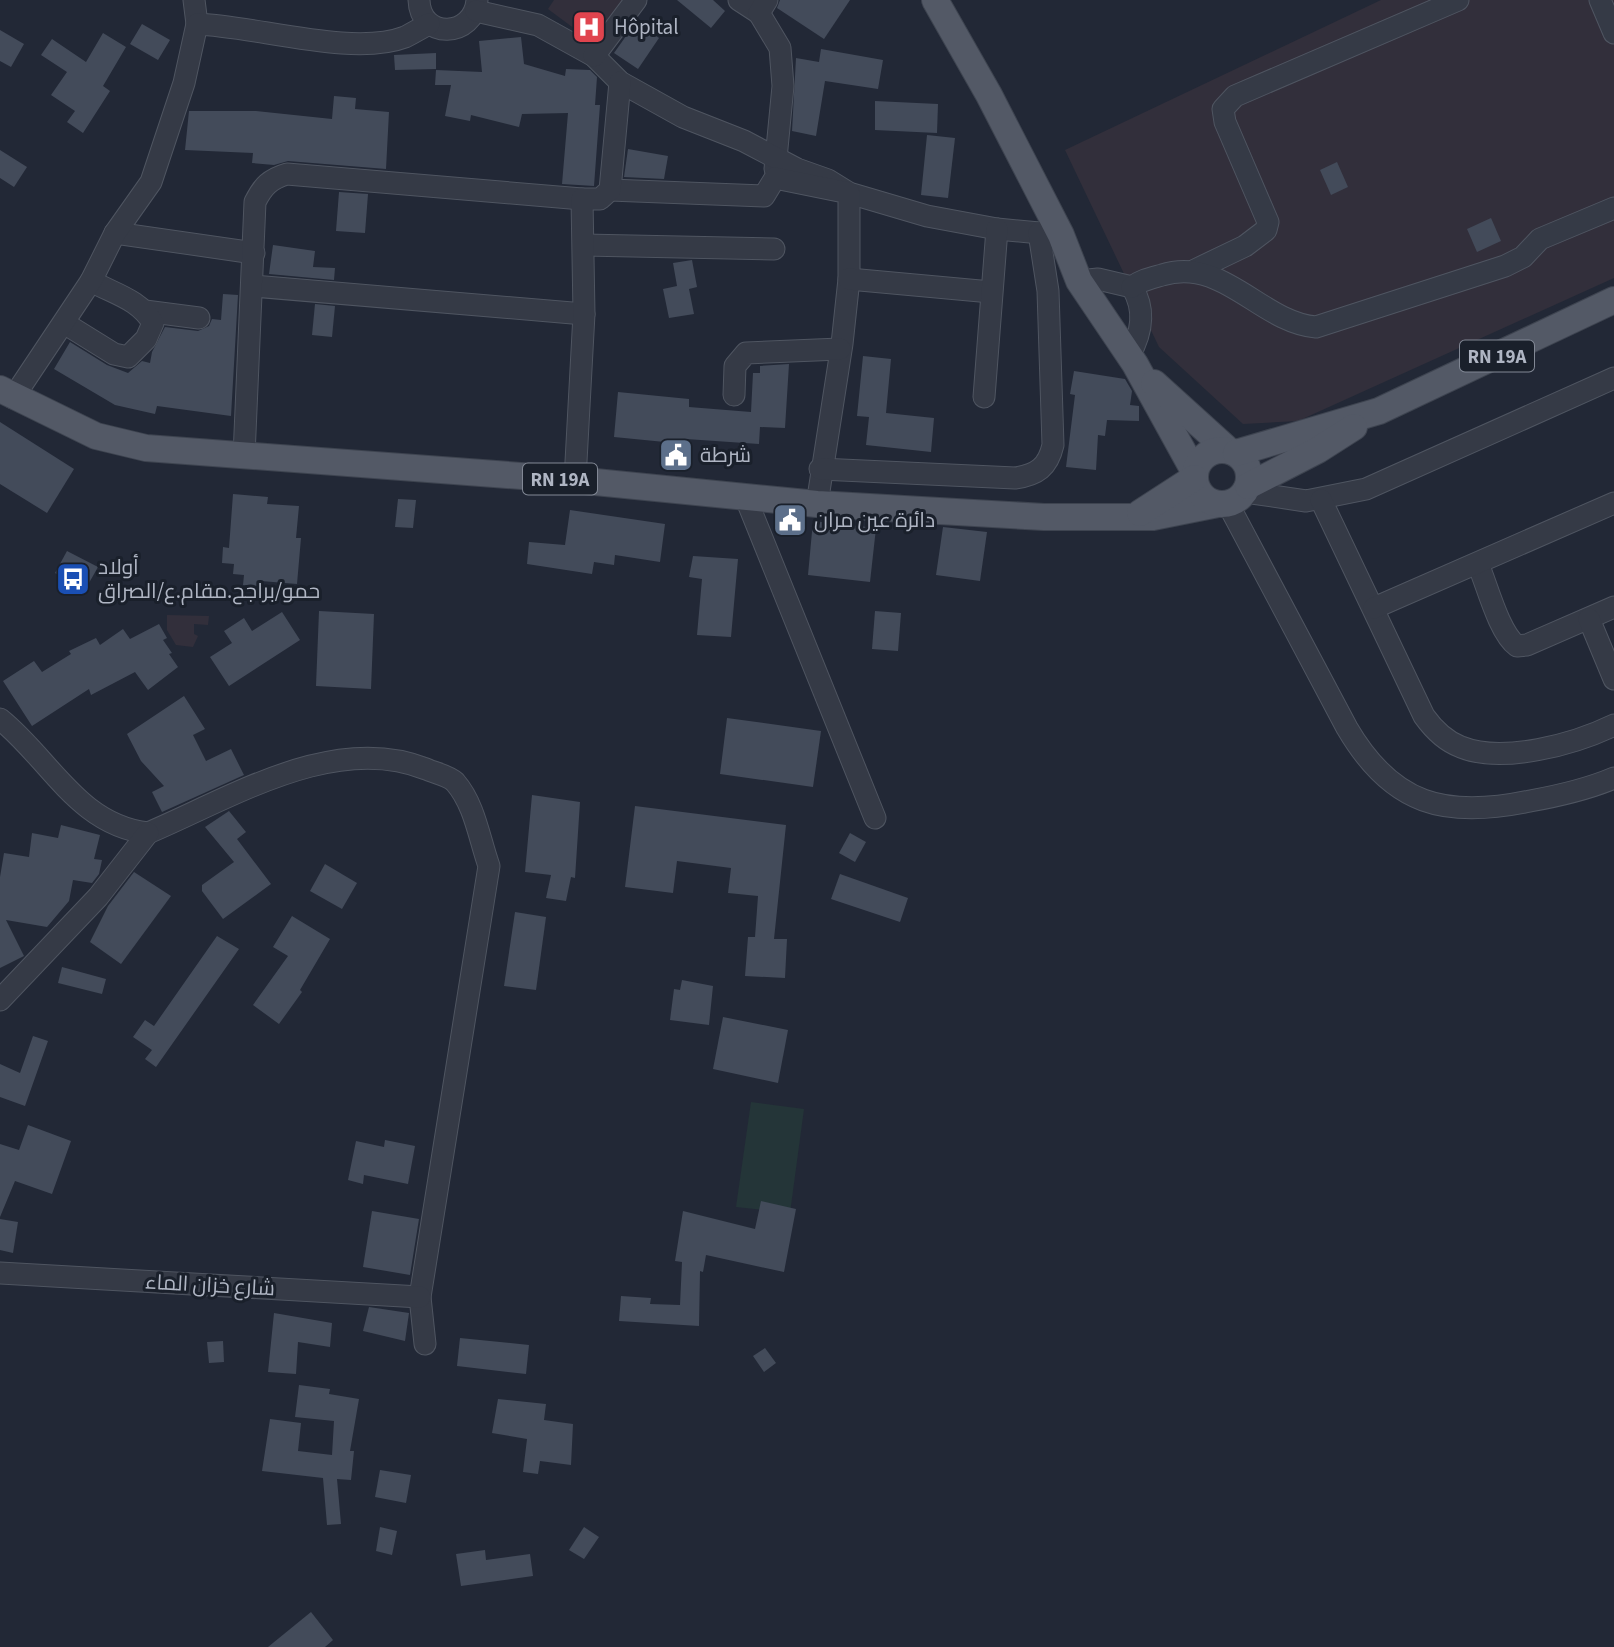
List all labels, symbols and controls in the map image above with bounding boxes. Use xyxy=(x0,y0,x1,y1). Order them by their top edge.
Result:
hospital icon: Hôpital xyxy=(570,8,608,46)
place label: Hôpital xyxy=(614,12,679,42)
road number: RN 19A xyxy=(1460,340,1534,372)
public building icon: شرطة xyxy=(657,436,695,474)
place label: شرطة xyxy=(700,440,751,470)
road number: RN 19A xyxy=(523,464,597,494)
public building icon: دائرة عين مران xyxy=(771,501,809,539)
place label: دائرة عين مران xyxy=(814,505,935,535)
place label: أولاد حمو/براجح.مقام.ع/الصراق xyxy=(98,552,320,606)
bus stop icon: أولاد حمو/براجح.مقام.ع/الصراق xyxy=(54,560,92,598)
street label: شارع خزان الماء xyxy=(144,1267,276,1303)

